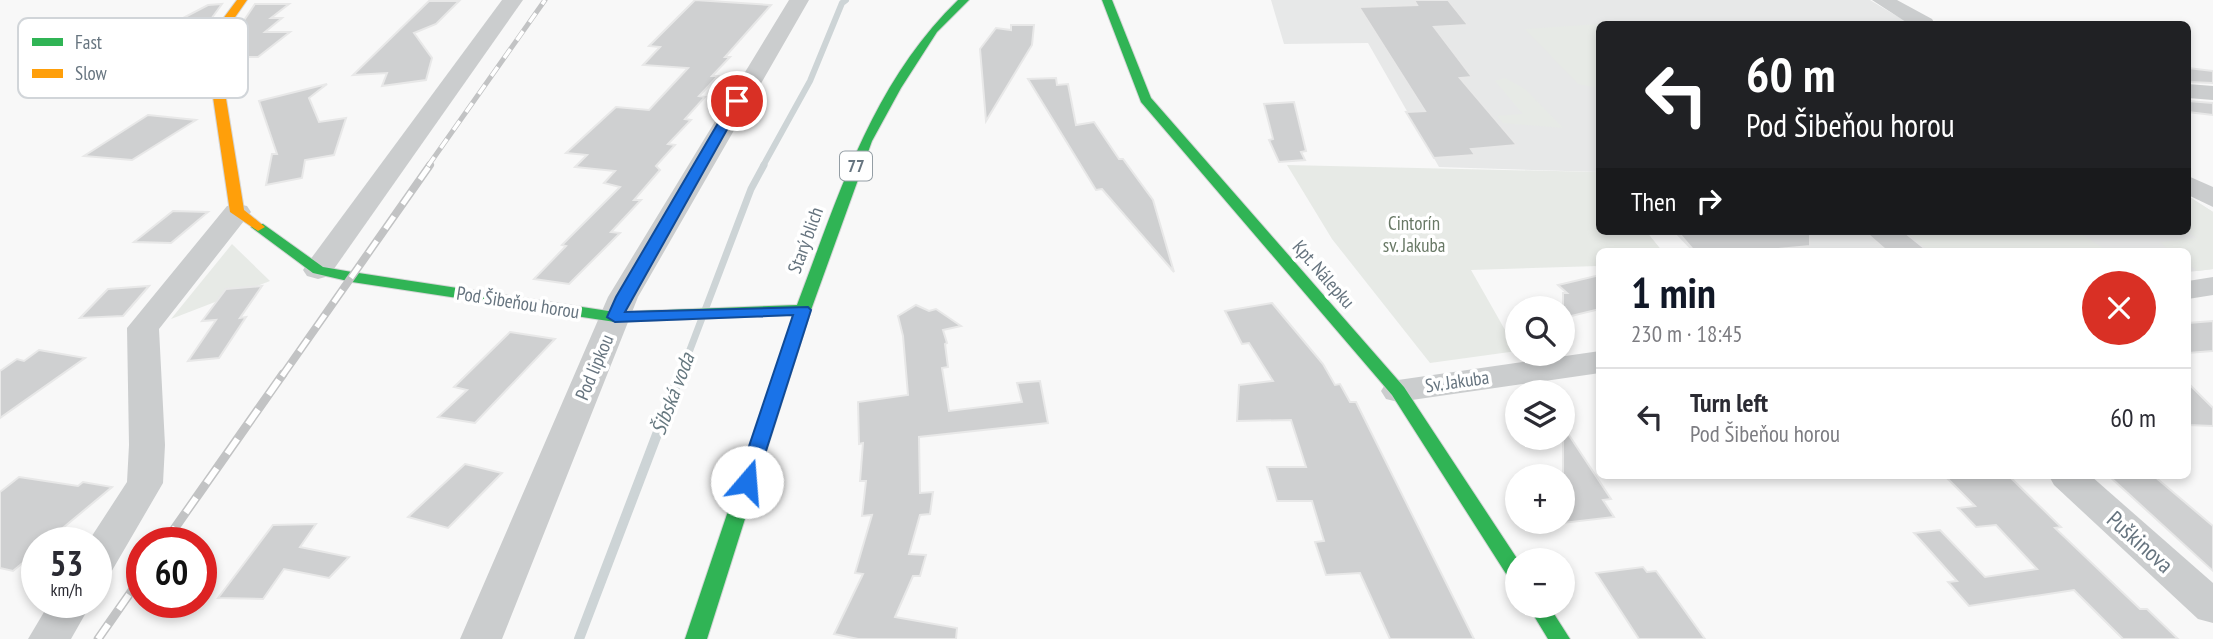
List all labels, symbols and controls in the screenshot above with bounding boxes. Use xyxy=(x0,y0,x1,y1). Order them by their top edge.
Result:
legend xyxy=(18,18,248,98)
text: Fast xyxy=(75,30,103,54)
text: 60 m xyxy=(1746,42,1835,106)
icon: left xyxy=(1631,49,1722,140)
text: Slow xyxy=(75,61,108,85)
pin xyxy=(707,71,767,131)
icon: arrive xyxy=(718,82,756,120)
text: Pod Šibeňou horou xyxy=(1746,104,1955,146)
road number: 77 xyxy=(840,152,872,181)
icon: right xyxy=(1690,182,1728,220)
text: Then xyxy=(1631,185,1676,218)
street label: Starý blich xyxy=(782,204,828,276)
park label: Cintorín sv. Jakuba xyxy=(1383,211,1445,257)
street label: Kpt. Nálepku xyxy=(1288,235,1360,313)
text: 1 min xyxy=(1631,265,1716,320)
button: close xyxy=(2082,271,2156,345)
street label: Pod Šibeňou horou xyxy=(455,280,581,324)
map controls xyxy=(1505,296,1575,618)
button: search xyxy=(1505,296,1575,366)
text: 230 m · 18:45 xyxy=(1631,319,1743,348)
street label: Pod lipkou xyxy=(569,331,619,403)
water label: Šibská voda xyxy=(645,348,701,439)
street label: Sv. Jakuba xyxy=(1424,365,1490,397)
button: layers xyxy=(1505,380,1575,450)
text: Turn left xyxy=(1690,386,1768,419)
icon: left xyxy=(1631,398,1669,436)
text: 60 m xyxy=(2110,401,2156,434)
text: Pod Šibeňou horou xyxy=(1690,419,1840,448)
position arrow xyxy=(710,445,784,519)
button: + xyxy=(1505,464,1575,534)
street label: Puškinova xyxy=(2101,504,2180,579)
speed limit sign: 60 xyxy=(126,527,217,618)
text: 53 xyxy=(50,540,83,586)
button: − xyxy=(1505,548,1575,618)
text: km/h xyxy=(51,578,82,601)

